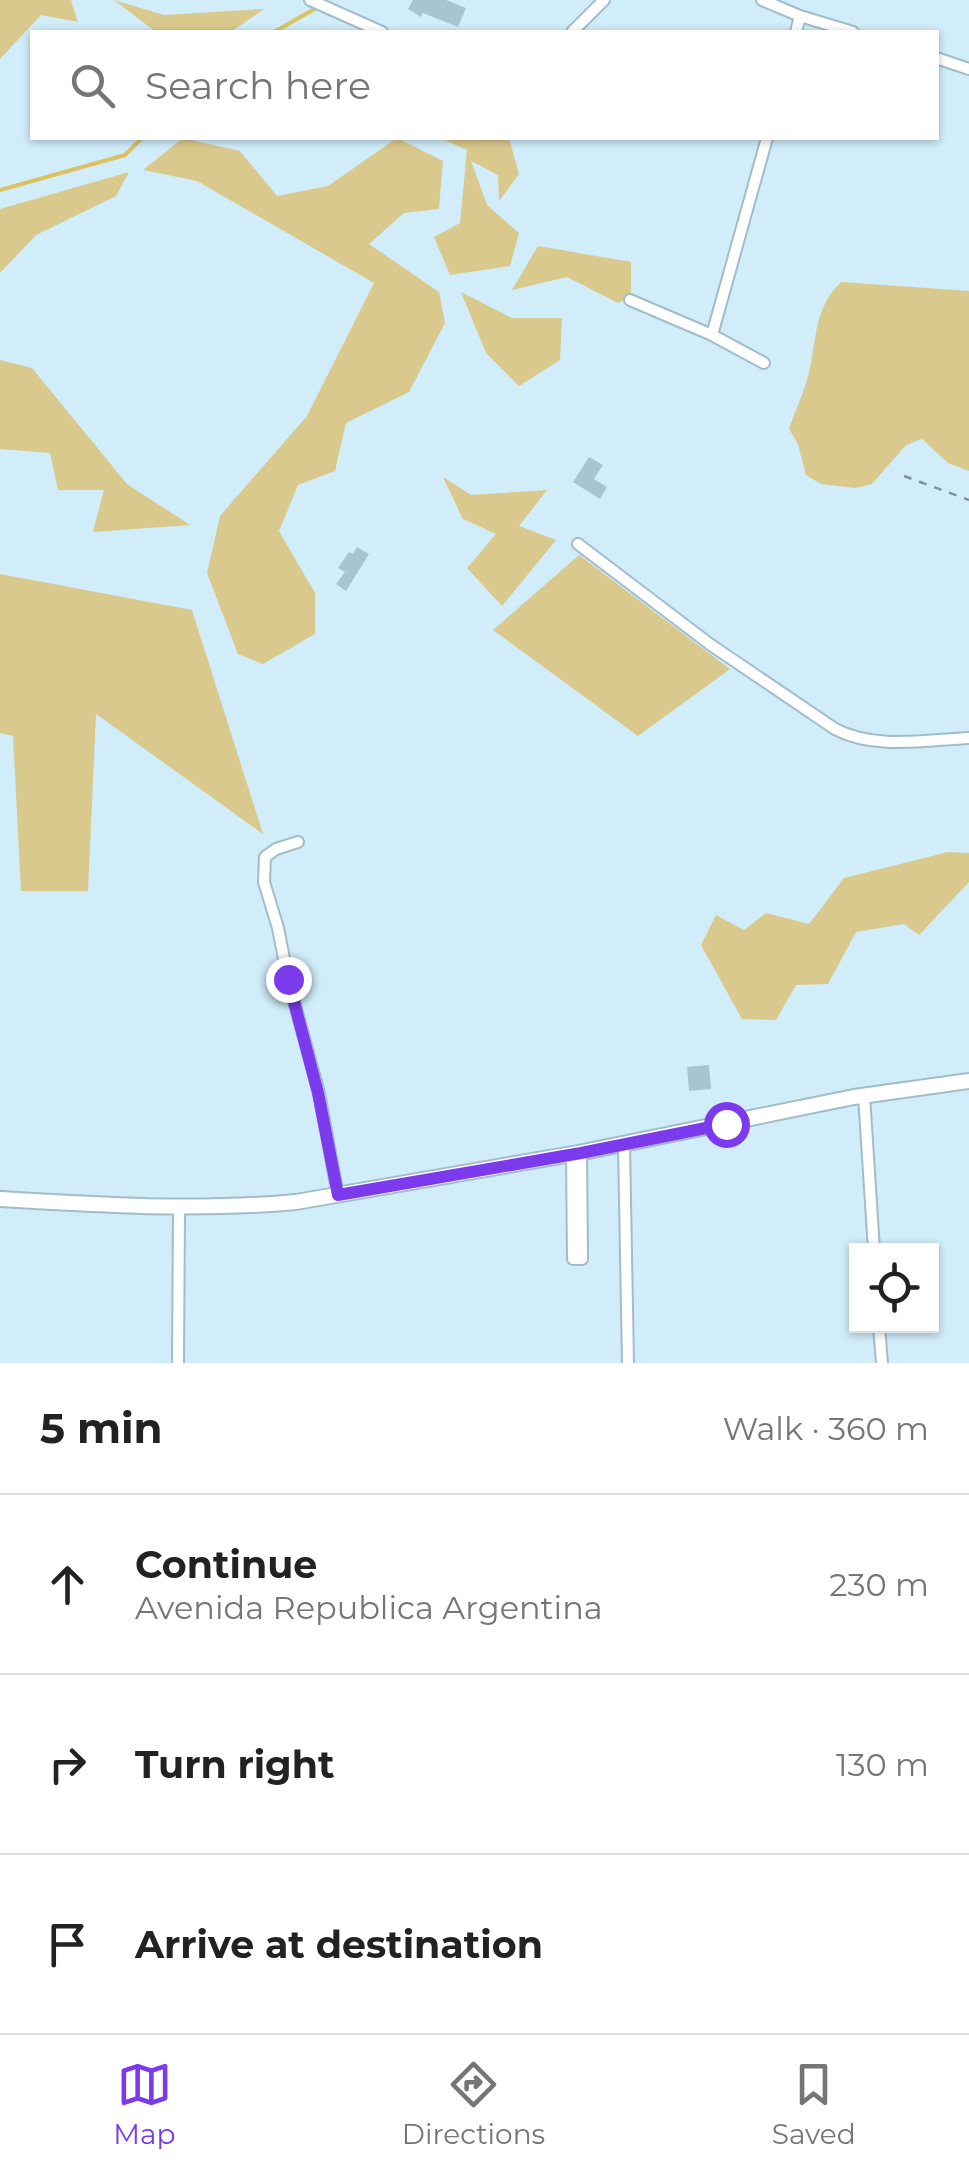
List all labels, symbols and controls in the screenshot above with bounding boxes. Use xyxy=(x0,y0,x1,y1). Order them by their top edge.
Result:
search box xyxy=(30,30,939,140)
icon: search xyxy=(65,58,120,113)
text: Search here xyxy=(145,62,371,109)
route end xyxy=(266,957,312,1003)
route start xyxy=(704,1102,750,1148)
map controls xyxy=(849,1243,939,1333)
button: locate xyxy=(849,1243,939,1333)
text: 5 min xyxy=(40,1402,163,1454)
text: Walk · 360 m xyxy=(723,1409,929,1448)
text: Continue xyxy=(135,1541,317,1588)
icon: ahead xyxy=(40,1557,95,1612)
text: 230 m xyxy=(829,1565,929,1604)
text: Avenida Republica Argentina xyxy=(135,1588,603,1627)
icon: right xyxy=(40,1737,95,1792)
text: Turn right xyxy=(135,1741,334,1788)
text: 130 m xyxy=(836,1745,929,1784)
icon: arrive xyxy=(40,1917,95,1972)
text: Arrive at destination xyxy=(135,1921,543,1968)
tab: Map xyxy=(113,2057,175,2151)
tab: Directions xyxy=(402,2057,545,2151)
tab: Saved xyxy=(772,2057,856,2151)

